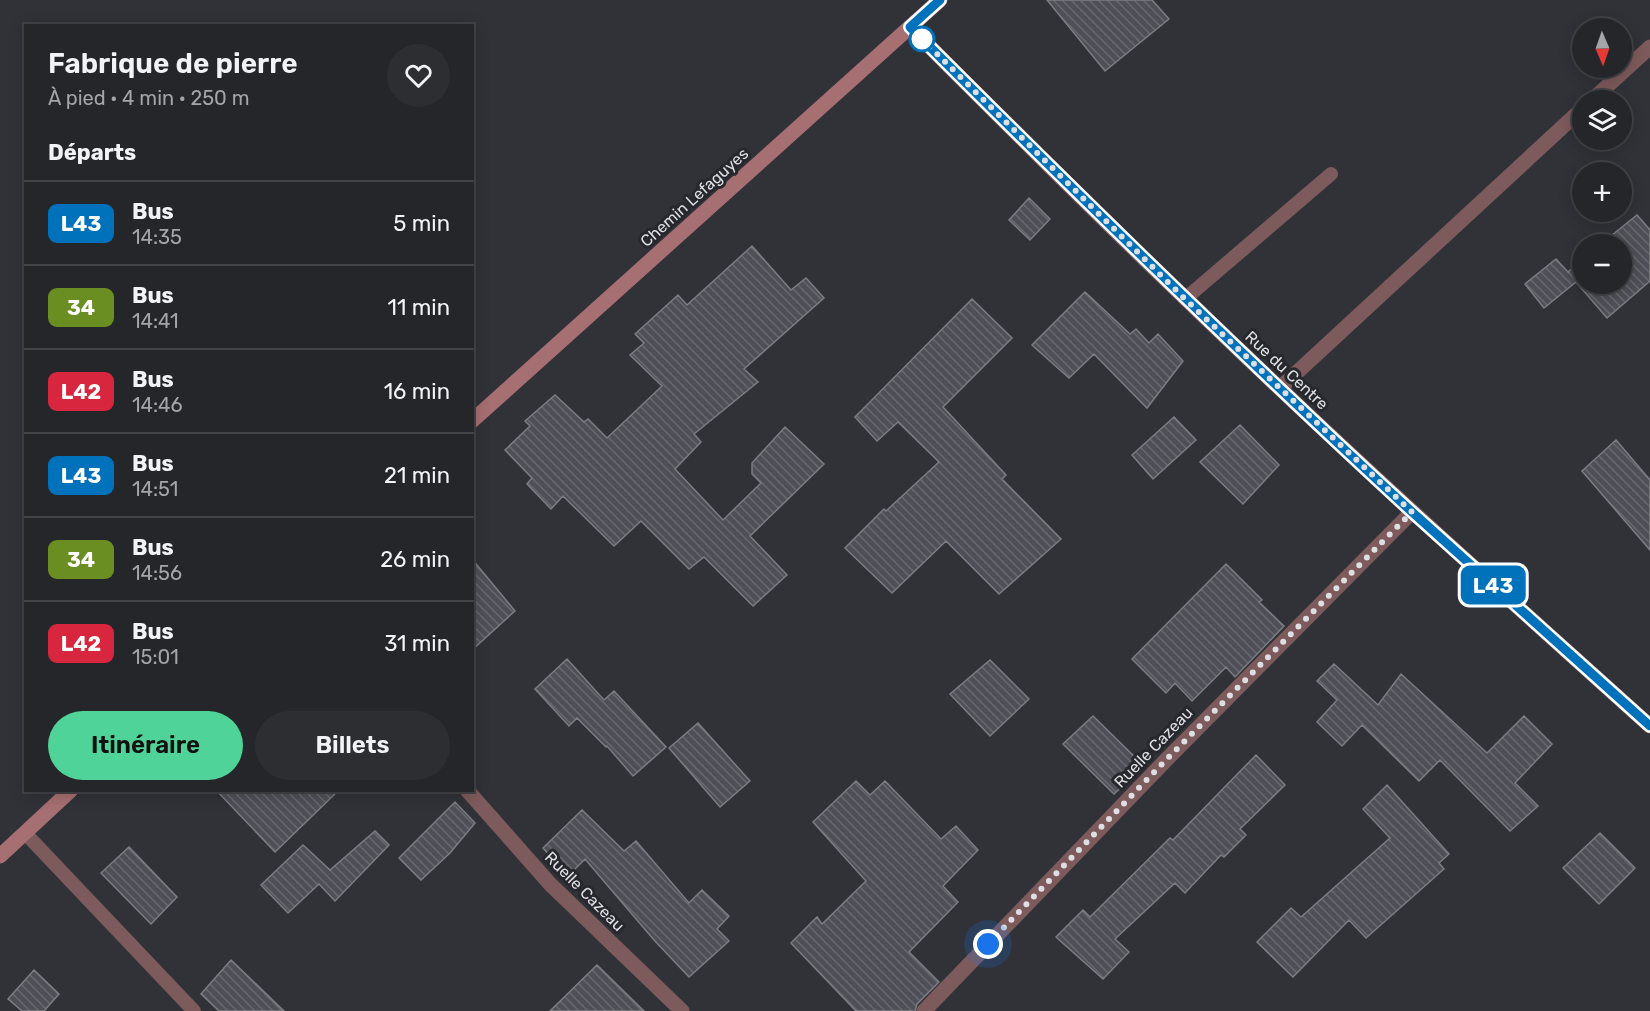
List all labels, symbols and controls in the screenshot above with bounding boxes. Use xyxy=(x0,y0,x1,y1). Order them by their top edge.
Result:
north arrow xyxy=(1572,18,1632,78)
map controls xyxy=(1572,18,1632,294)
unlabelled marker xyxy=(909,26,935,52)
button: heart xyxy=(387,44,450,107)
text: Fabrique de pierre xyxy=(48,47,298,80)
text: À pied · 4 min · 250 m xyxy=(48,86,250,110)
button: layers xyxy=(1572,90,1632,150)
text: Départs xyxy=(48,139,136,166)
street label: Chemin Lefaguyes xyxy=(637,144,752,251)
button: + xyxy=(1572,162,1632,222)
text: Bus xyxy=(132,198,174,225)
text: 5 min xyxy=(393,210,450,237)
text: L43 xyxy=(61,211,101,236)
text: 14:35 xyxy=(132,225,182,249)
button: − xyxy=(1572,234,1632,294)
text: Bus xyxy=(132,282,174,309)
text: 11 min xyxy=(388,294,450,321)
text: 34 xyxy=(67,295,95,320)
text: 14:41 xyxy=(132,309,179,333)
street label: Rue du Centre xyxy=(1241,327,1332,414)
text: Bus xyxy=(132,366,174,393)
text: 16 min xyxy=(384,378,450,405)
text: L42 xyxy=(61,379,101,404)
text: 14:46 xyxy=(132,393,183,417)
text: Bus xyxy=(132,450,174,477)
text: 21 min xyxy=(384,462,450,489)
text: L43 xyxy=(61,463,101,488)
text: 14:51 xyxy=(132,477,178,501)
text: Bus xyxy=(132,534,174,561)
text: 26 min xyxy=(380,546,450,573)
text: 34 xyxy=(67,547,95,572)
text: 14:56 xyxy=(132,561,182,585)
line badge: L43 xyxy=(1458,566,1528,604)
text: L43 xyxy=(1473,573,1513,598)
text: Bus xyxy=(132,618,174,645)
text: 31 min xyxy=(384,630,450,657)
text: L42 xyxy=(61,631,101,656)
text: 15:01 xyxy=(132,645,179,669)
street label: Ruelle Cazeau xyxy=(1110,703,1197,792)
button: Itinéraire xyxy=(48,711,243,780)
button: Billets xyxy=(255,711,450,780)
street label: Ruelle Cazeau xyxy=(541,848,628,935)
your location xyxy=(973,929,1003,959)

